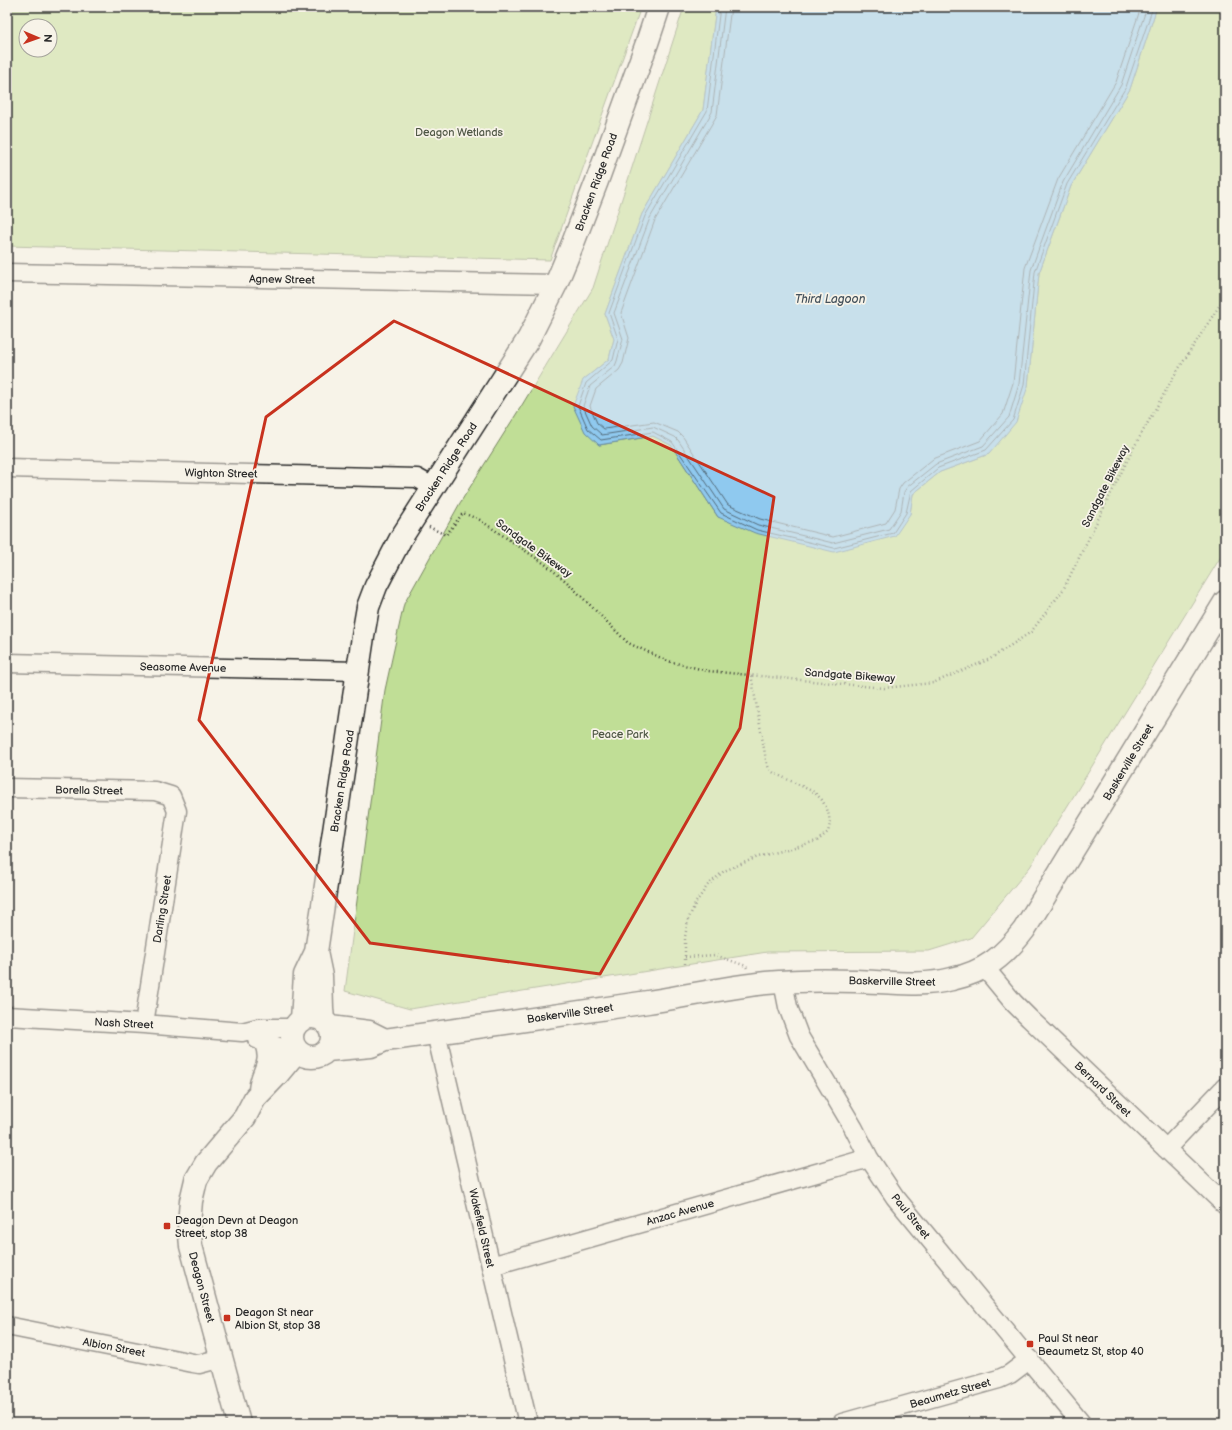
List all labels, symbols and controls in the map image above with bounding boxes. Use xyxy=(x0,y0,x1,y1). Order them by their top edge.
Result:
north arrow xyxy=(18,18,58,58)
text: N xyxy=(41,34,54,43)
park label: Deagon Wetlands xyxy=(415,126,503,139)
street label: Bracken Ridge Road xyxy=(573,131,620,233)
street label: Agnew Street xyxy=(249,272,316,287)
water label: Third Lagoon xyxy=(795,292,866,307)
street label: Bracken Ridge Road xyxy=(413,420,480,514)
street label: Sandgate Bikeway xyxy=(1079,443,1132,530)
street label: Wighton Street xyxy=(184,466,258,481)
street label: Sandgate Bikeway xyxy=(493,516,574,580)
street label: Seasome Avenue xyxy=(140,660,227,675)
street label: Sandgate Bikeway xyxy=(804,666,896,685)
street label: Baskerville Street xyxy=(1100,721,1157,803)
park label: Peace Park xyxy=(592,728,649,741)
street label: Bracken Ridge Road xyxy=(328,729,357,833)
street label: Borella Street xyxy=(55,783,124,798)
street label: Darling Street xyxy=(151,874,174,944)
street label: Baskerville Street xyxy=(848,974,936,989)
street label: Baskerville Street xyxy=(526,1001,615,1026)
street label: Nash Street xyxy=(94,1015,154,1032)
street label: Bernard Street xyxy=(1072,1059,1134,1120)
street label: Wakefield Street xyxy=(466,1187,497,1270)
street label: Paul Street xyxy=(888,1191,933,1242)
street label: Anzac Avenue xyxy=(645,1196,716,1228)
place label: Deagon Devn at Deagon Street, stop 38 xyxy=(175,1214,298,1240)
marker: Deagon Devn at Deagon Street, stop 38 xyxy=(162,1221,172,1231)
street label: Deagon Street xyxy=(186,1250,217,1324)
place label: Deagon St near Albion St, stop 38 xyxy=(235,1306,320,1332)
marker: Deagon St near Albion St, stop 38 xyxy=(222,1313,232,1323)
place label: Paul St near Beaumetz St, stop 40 xyxy=(1038,1332,1144,1358)
street label: Albion Street xyxy=(82,1335,147,1360)
marker: Paul St near Beaumetz St, stop 40 xyxy=(1025,1339,1035,1349)
street label: Beaumetz Street xyxy=(908,1376,993,1411)

